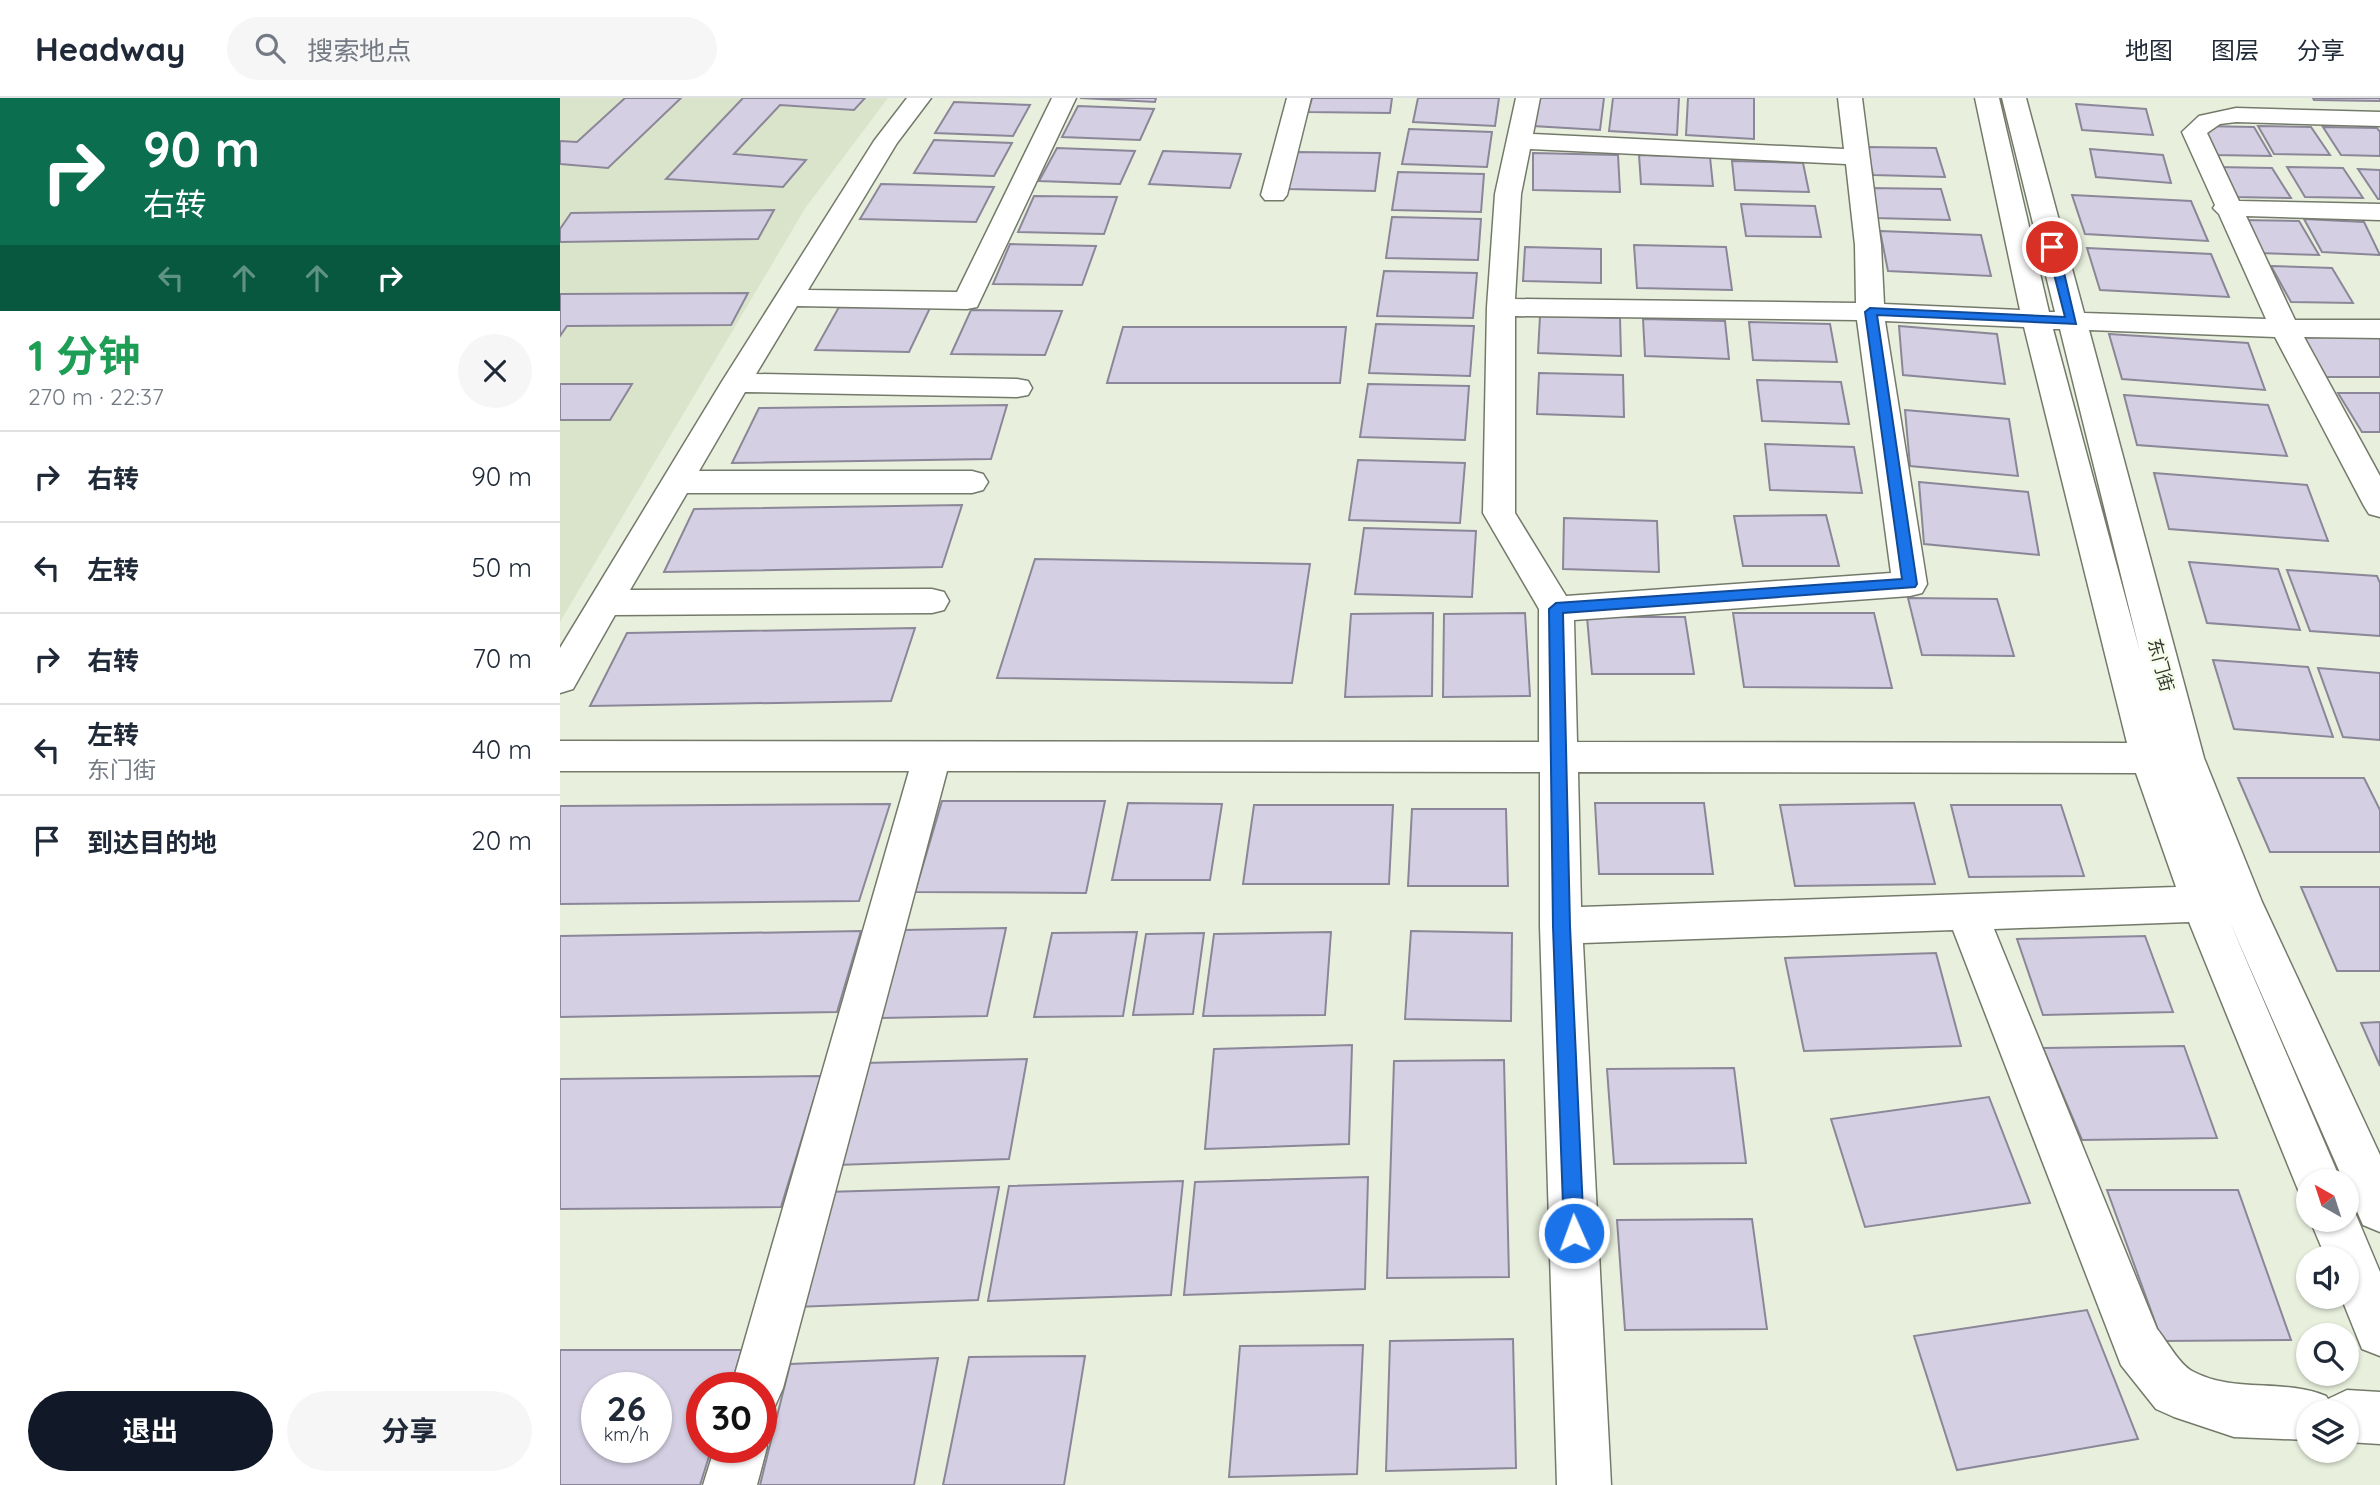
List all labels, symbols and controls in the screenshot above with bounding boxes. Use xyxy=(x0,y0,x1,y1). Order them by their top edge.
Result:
search box xyxy=(227,17,717,80)
text: Headway xyxy=(35,28,185,69)
icon: search xyxy=(251,29,289,67)
text: 搜索地点 xyxy=(307,34,411,67)
text: 地图 xyxy=(2125,35,2173,65)
text: 图层 xyxy=(2211,35,2259,65)
text: 分享 xyxy=(2297,35,2345,65)
text: 90 m xyxy=(143,118,260,179)
icon: right xyxy=(28,126,119,217)
text: 右转 xyxy=(143,184,207,224)
pin xyxy=(2022,217,2082,277)
icon: arrive xyxy=(2033,228,2071,266)
icon: left xyxy=(152,259,190,297)
icon: ahead xyxy=(225,259,263,297)
icon: ahead xyxy=(298,259,336,297)
icon: right xyxy=(371,259,409,297)
text: 1 分钟 xyxy=(28,329,140,382)
button: close xyxy=(458,334,532,408)
text: 270 m · 22:37 xyxy=(28,382,164,411)
icon: right xyxy=(28,458,66,496)
text: 90 m xyxy=(471,460,532,493)
text: 右转 xyxy=(87,462,139,495)
icon: left xyxy=(28,549,66,587)
text: 50 m xyxy=(472,551,532,584)
text: 左转 xyxy=(87,553,139,586)
street label: 东门街 xyxy=(2143,636,2179,694)
icon: right xyxy=(28,640,66,678)
text: 70 m xyxy=(472,642,532,675)
text: 右转 xyxy=(87,644,139,677)
text: 左转 xyxy=(87,718,139,751)
icon: left xyxy=(28,731,66,769)
text: 40 m xyxy=(472,733,532,766)
text: 东门街 xyxy=(87,755,156,784)
icon: arrive xyxy=(28,822,66,860)
text: 20 m xyxy=(471,824,532,857)
text: 到达目的地 xyxy=(87,826,217,859)
north arrow xyxy=(2296,1169,2359,1232)
map controls xyxy=(2296,1169,2359,1463)
position arrow xyxy=(1537,1196,1611,1270)
button: sound xyxy=(2296,1246,2359,1309)
button: search xyxy=(2296,1323,2359,1386)
speed limit sign: 30 xyxy=(686,1372,777,1463)
text: 26 xyxy=(607,1386,646,1430)
button: 退出 xyxy=(28,1391,273,1471)
button: 分享 xyxy=(287,1391,532,1471)
button: layers xyxy=(2296,1400,2359,1463)
text: km/h xyxy=(604,1423,649,1446)

